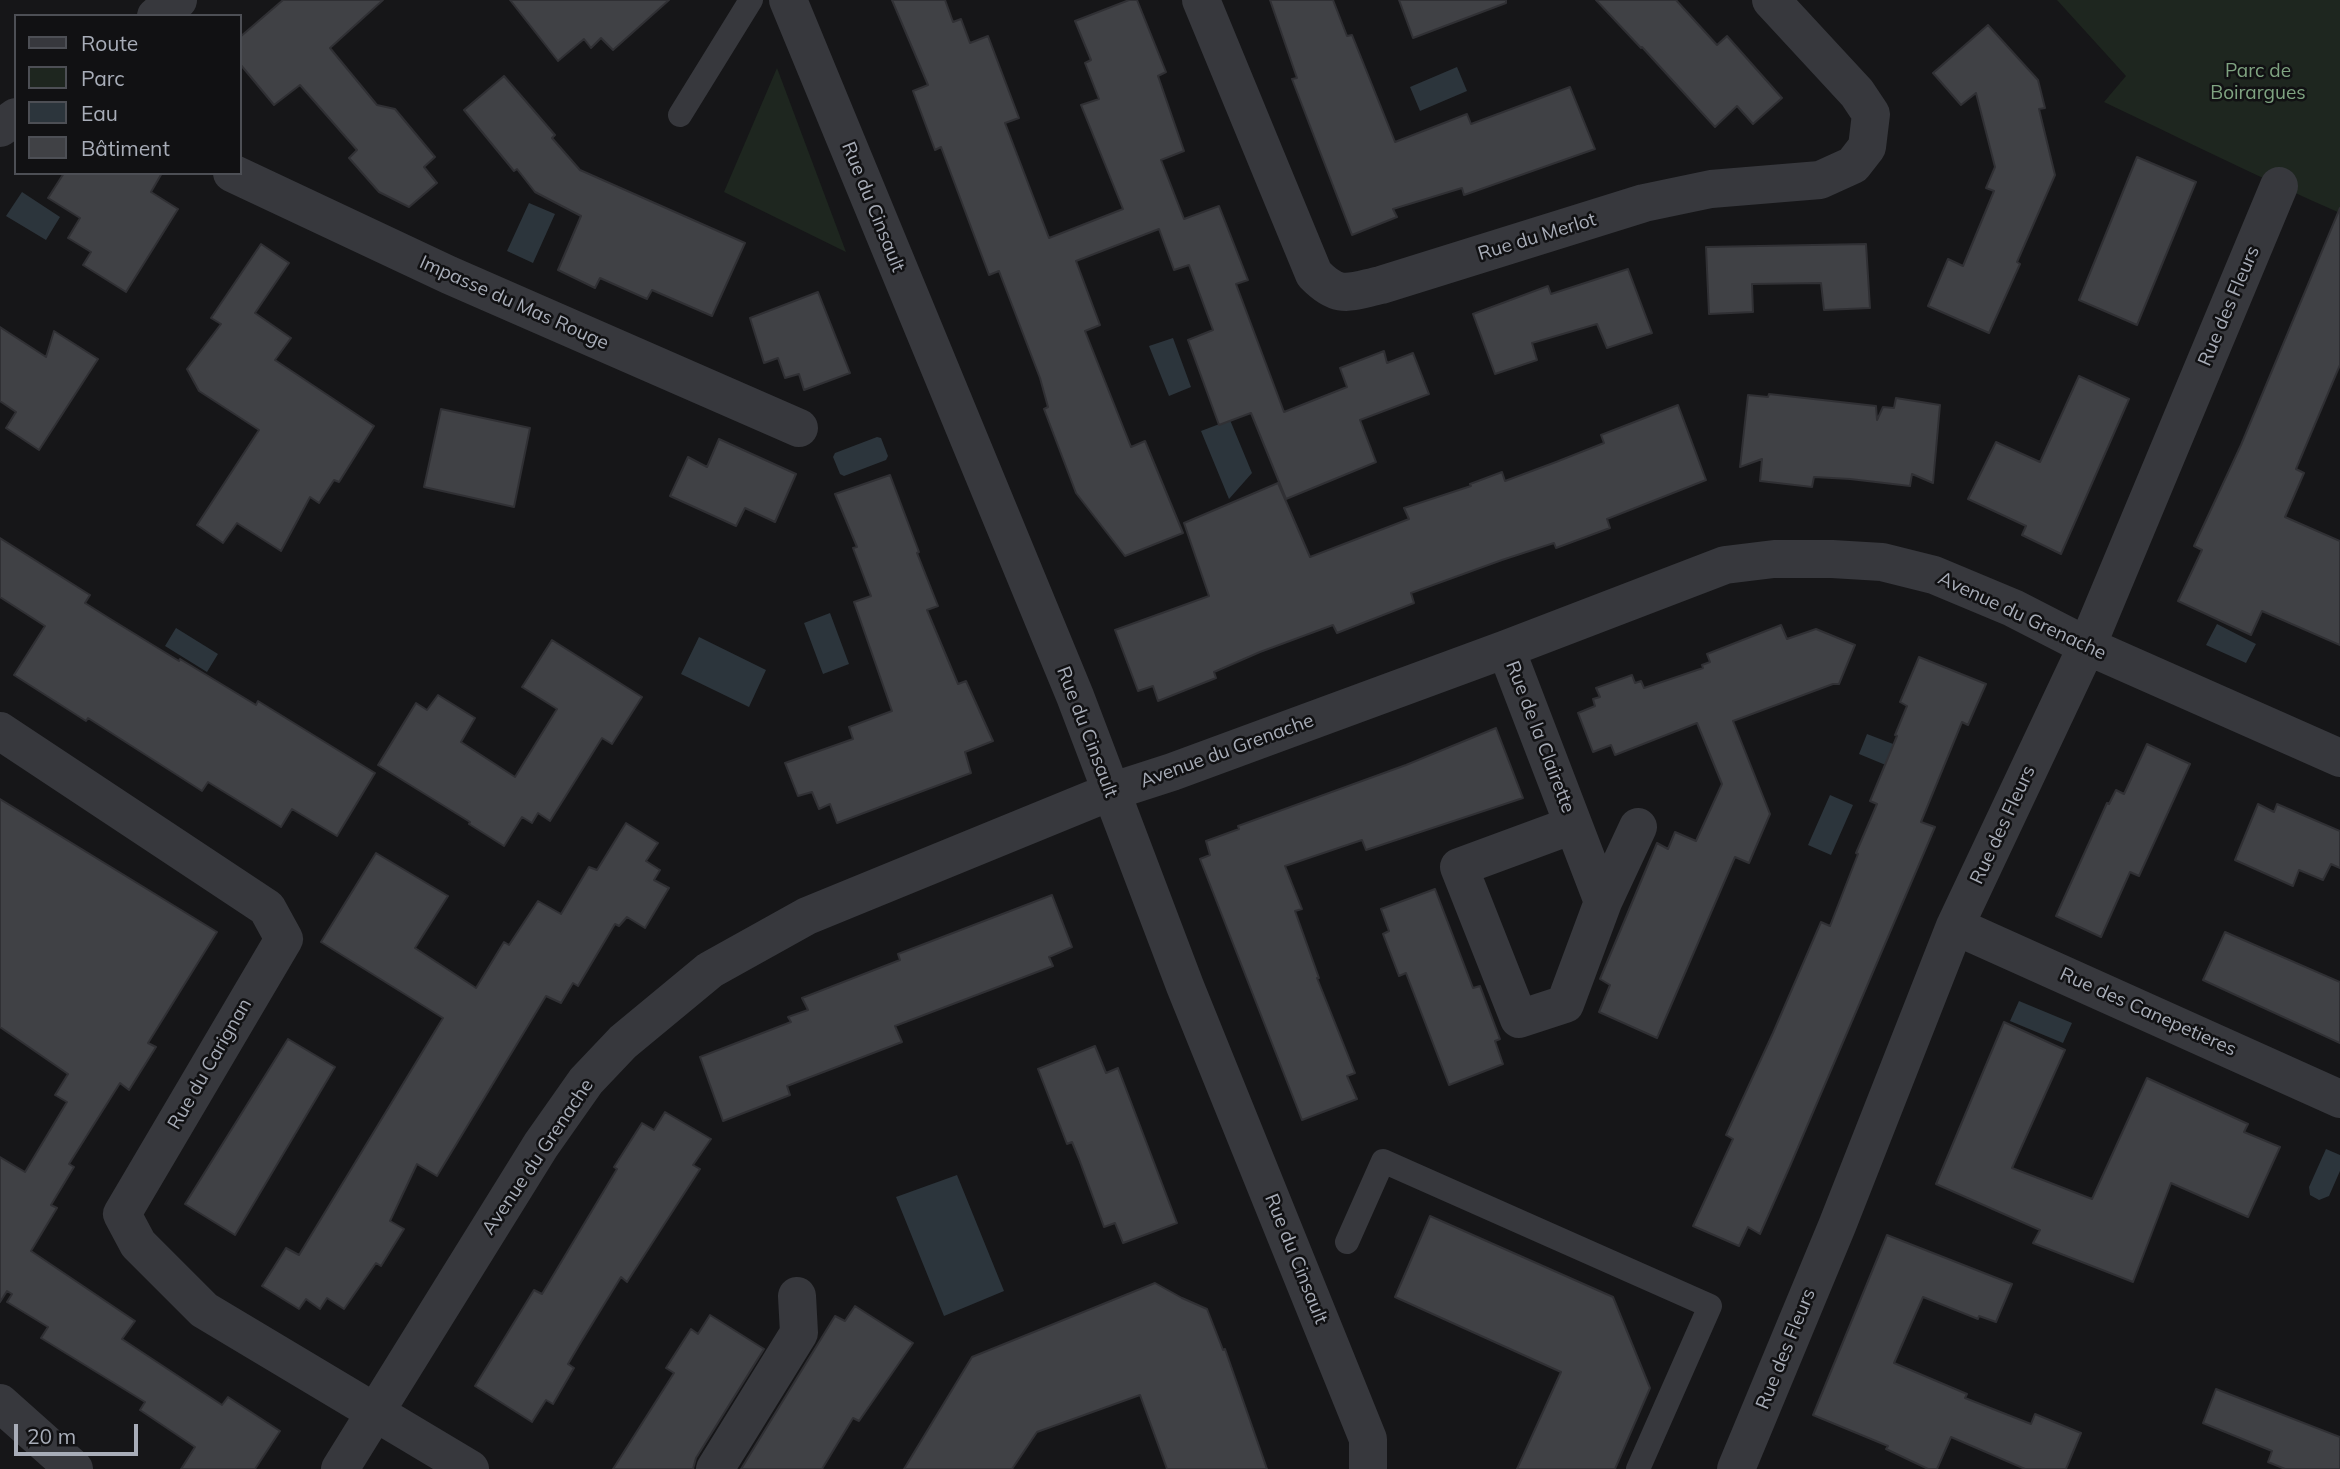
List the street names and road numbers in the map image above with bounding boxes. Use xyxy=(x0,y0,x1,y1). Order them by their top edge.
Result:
street label: Rue du Cinsault xyxy=(837,139,909,275)
street label: Rue du Merlot xyxy=(1475,208,1599,266)
street label: Rue des Fleurs xyxy=(2193,243,2265,369)
street label: Impasse du Mas Rouge xyxy=(416,251,612,355)
street label: Avenue du Grenache xyxy=(1934,567,2110,665)
street label: Rue de la Clairette xyxy=(1501,658,1579,816)
street label: Rue du Cinsault xyxy=(1052,663,1122,801)
street label: Avenue du Grenache xyxy=(1137,709,1317,793)
street label: Rue des Fleurs xyxy=(1966,762,2040,888)
street label: Rue des Canepetieres xyxy=(2056,963,2240,1061)
street label: Rue du Carignan xyxy=(163,994,257,1134)
street label: Avenue du Grenache xyxy=(477,1075,599,1239)
street label: Rue du Cinsault xyxy=(1260,1191,1332,1327)
street label: Rue des Fleurs xyxy=(1751,1285,1821,1413)

